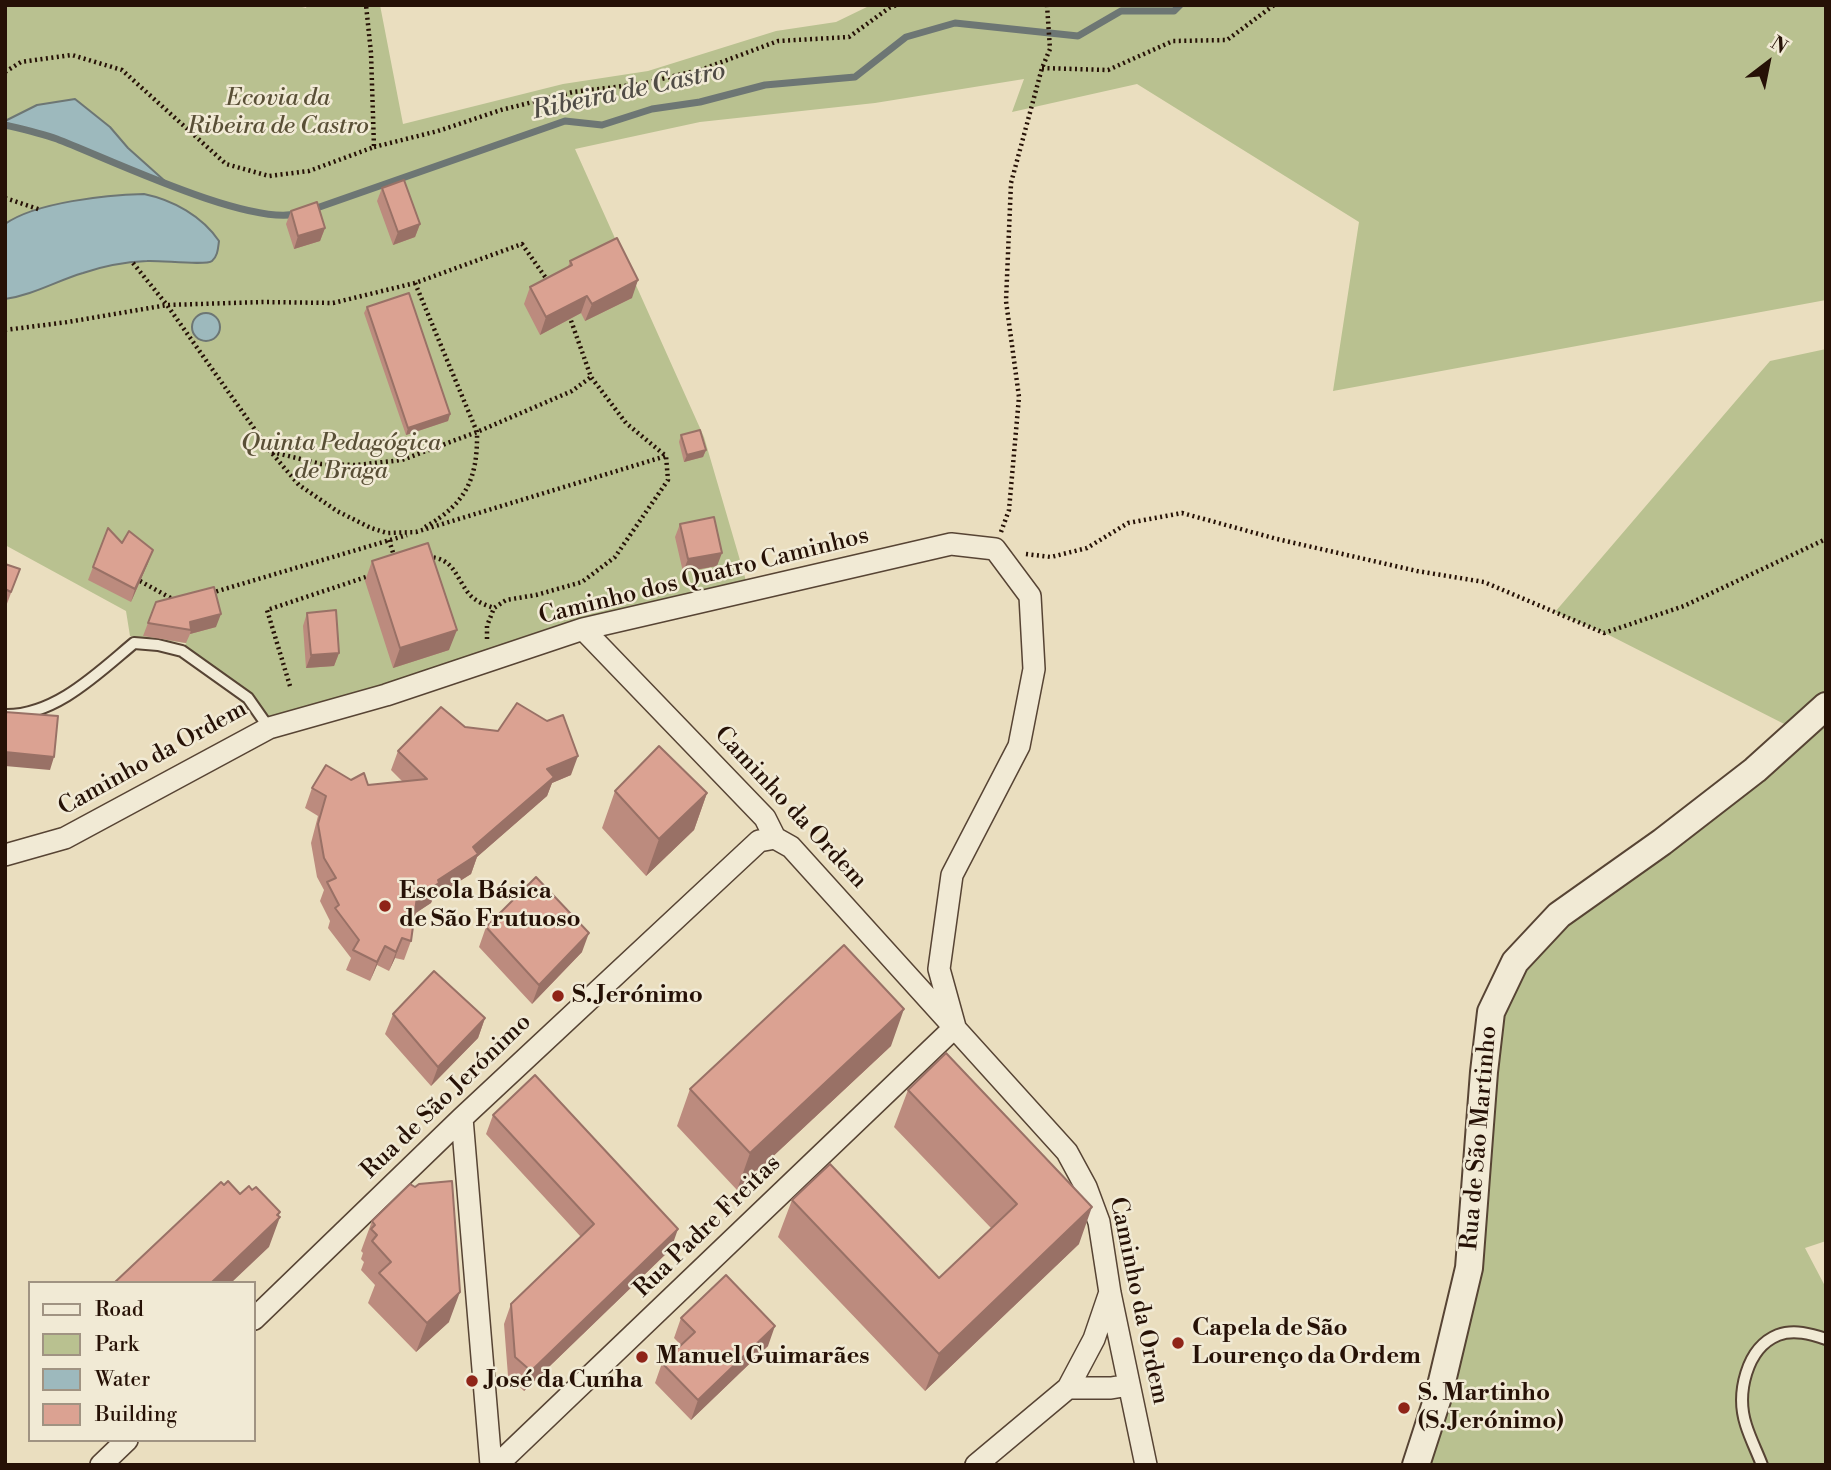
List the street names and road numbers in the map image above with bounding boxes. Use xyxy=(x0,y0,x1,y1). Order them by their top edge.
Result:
street label: Caminho dos Quatro Caminhos xyxy=(536,522,872,632)
street label: Caminho da Ordem xyxy=(54,695,252,823)
street label: Caminho da Ordem xyxy=(707,721,873,895)
street label: Rua de São Jerónimo xyxy=(356,1008,538,1186)
street label: Rua de São Martinho xyxy=(1456,1025,1504,1251)
street label: Rua Padre Freitas xyxy=(629,1150,787,1304)
street label: Caminho da Ordem xyxy=(1102,1195,1174,1407)

